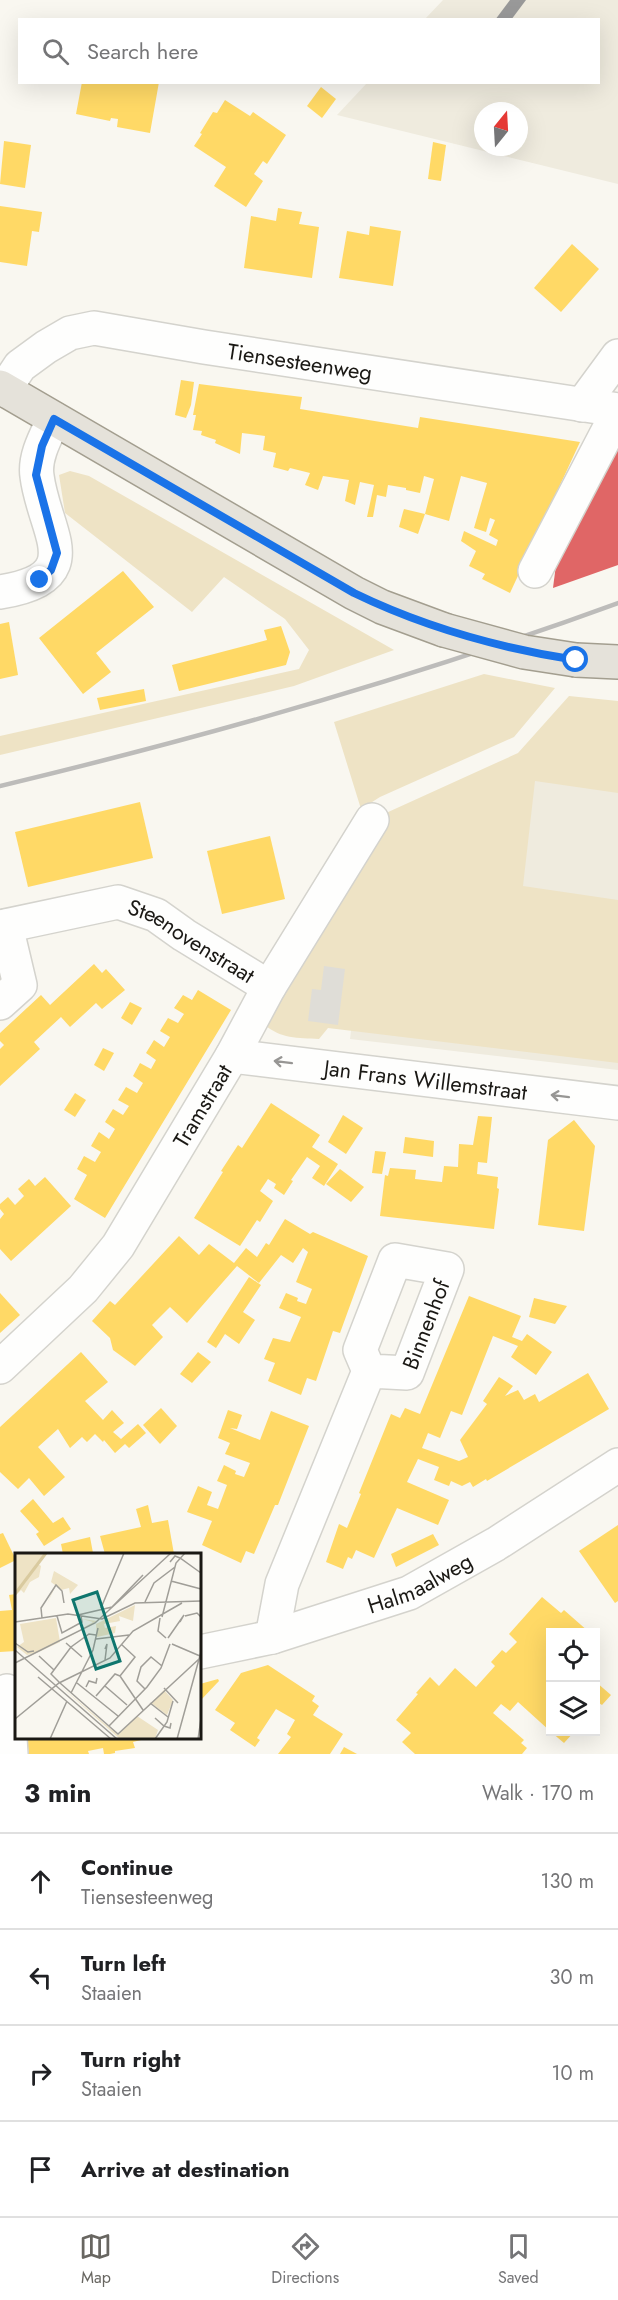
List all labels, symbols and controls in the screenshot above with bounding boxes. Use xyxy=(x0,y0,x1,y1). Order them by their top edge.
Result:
search box xyxy=(18,18,600,84)
icon: search xyxy=(39,35,72,68)
text: Search here xyxy=(87,35,198,67)
north arrow xyxy=(474,102,528,156)
street label: Tiensesteenweg xyxy=(225,335,374,388)
route end xyxy=(26,566,52,592)
route start xyxy=(562,646,588,672)
street label: Steenovenstraat xyxy=(124,891,262,991)
street label: Jan Frans Willemstraat xyxy=(319,1051,530,1108)
street label: Tramstraat xyxy=(165,1057,240,1153)
one-way arrow xyxy=(274,1057,293,1068)
one-way arrow xyxy=(551,1091,570,1102)
street label: Binnenhof xyxy=(394,1274,458,1374)
street label: Halmaalweg xyxy=(363,1545,478,1621)
inset map xyxy=(15,1553,201,1739)
map controls xyxy=(546,1628,600,1736)
button: locate xyxy=(546,1628,600,1682)
button: layers xyxy=(546,1682,600,1736)
text: 3 min xyxy=(24,1774,91,1812)
text: Walk · 170 m xyxy=(482,1779,594,1808)
text: Continue xyxy=(81,1851,173,1883)
icon: ahead xyxy=(24,1865,57,1898)
text: 130 m xyxy=(540,1867,594,1896)
text: Tiensesteenweg xyxy=(81,1883,214,1912)
text: Turn left xyxy=(81,1947,166,1979)
icon: left xyxy=(24,1961,57,1994)
text: 30 m xyxy=(549,1963,594,1992)
text: Staaien xyxy=(81,1979,142,2008)
text: Turn right xyxy=(81,2043,181,2075)
icon: right xyxy=(24,2057,57,2090)
text: 10 m xyxy=(551,2059,594,2088)
text: Staaien xyxy=(81,2075,142,2104)
icon: arrive xyxy=(24,2153,57,2186)
text: Arrive at destination xyxy=(81,2153,290,2185)
tab: Map xyxy=(79,2230,112,2289)
tab: Directions xyxy=(271,2230,339,2289)
tab: Saved xyxy=(498,2230,539,2289)

